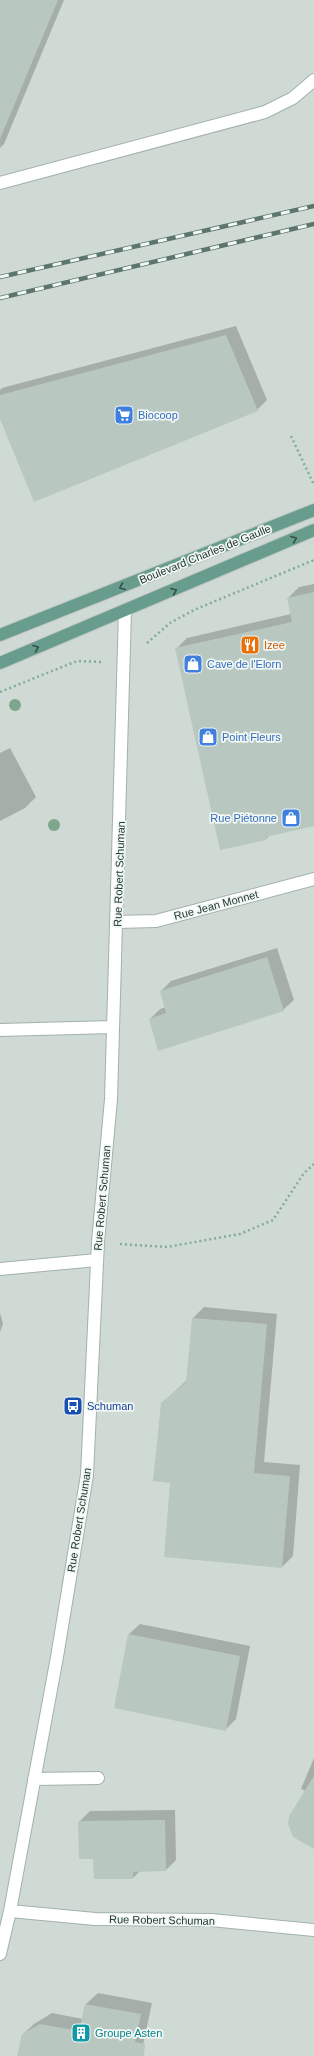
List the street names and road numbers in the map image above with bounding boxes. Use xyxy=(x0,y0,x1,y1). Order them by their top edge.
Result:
street label: Boulevard Charles de Gaulle xyxy=(138,522,272,586)
street label: Rue Robert Schuman xyxy=(111,821,127,927)
street label: Rue Jean Monnet xyxy=(173,888,259,922)
street label: Rue Robert Schuman xyxy=(91,1145,113,1251)
street label: Rue Robert Schuman xyxy=(65,1467,93,1573)
street label: Rue Robert Schuman xyxy=(109,1913,215,1927)

